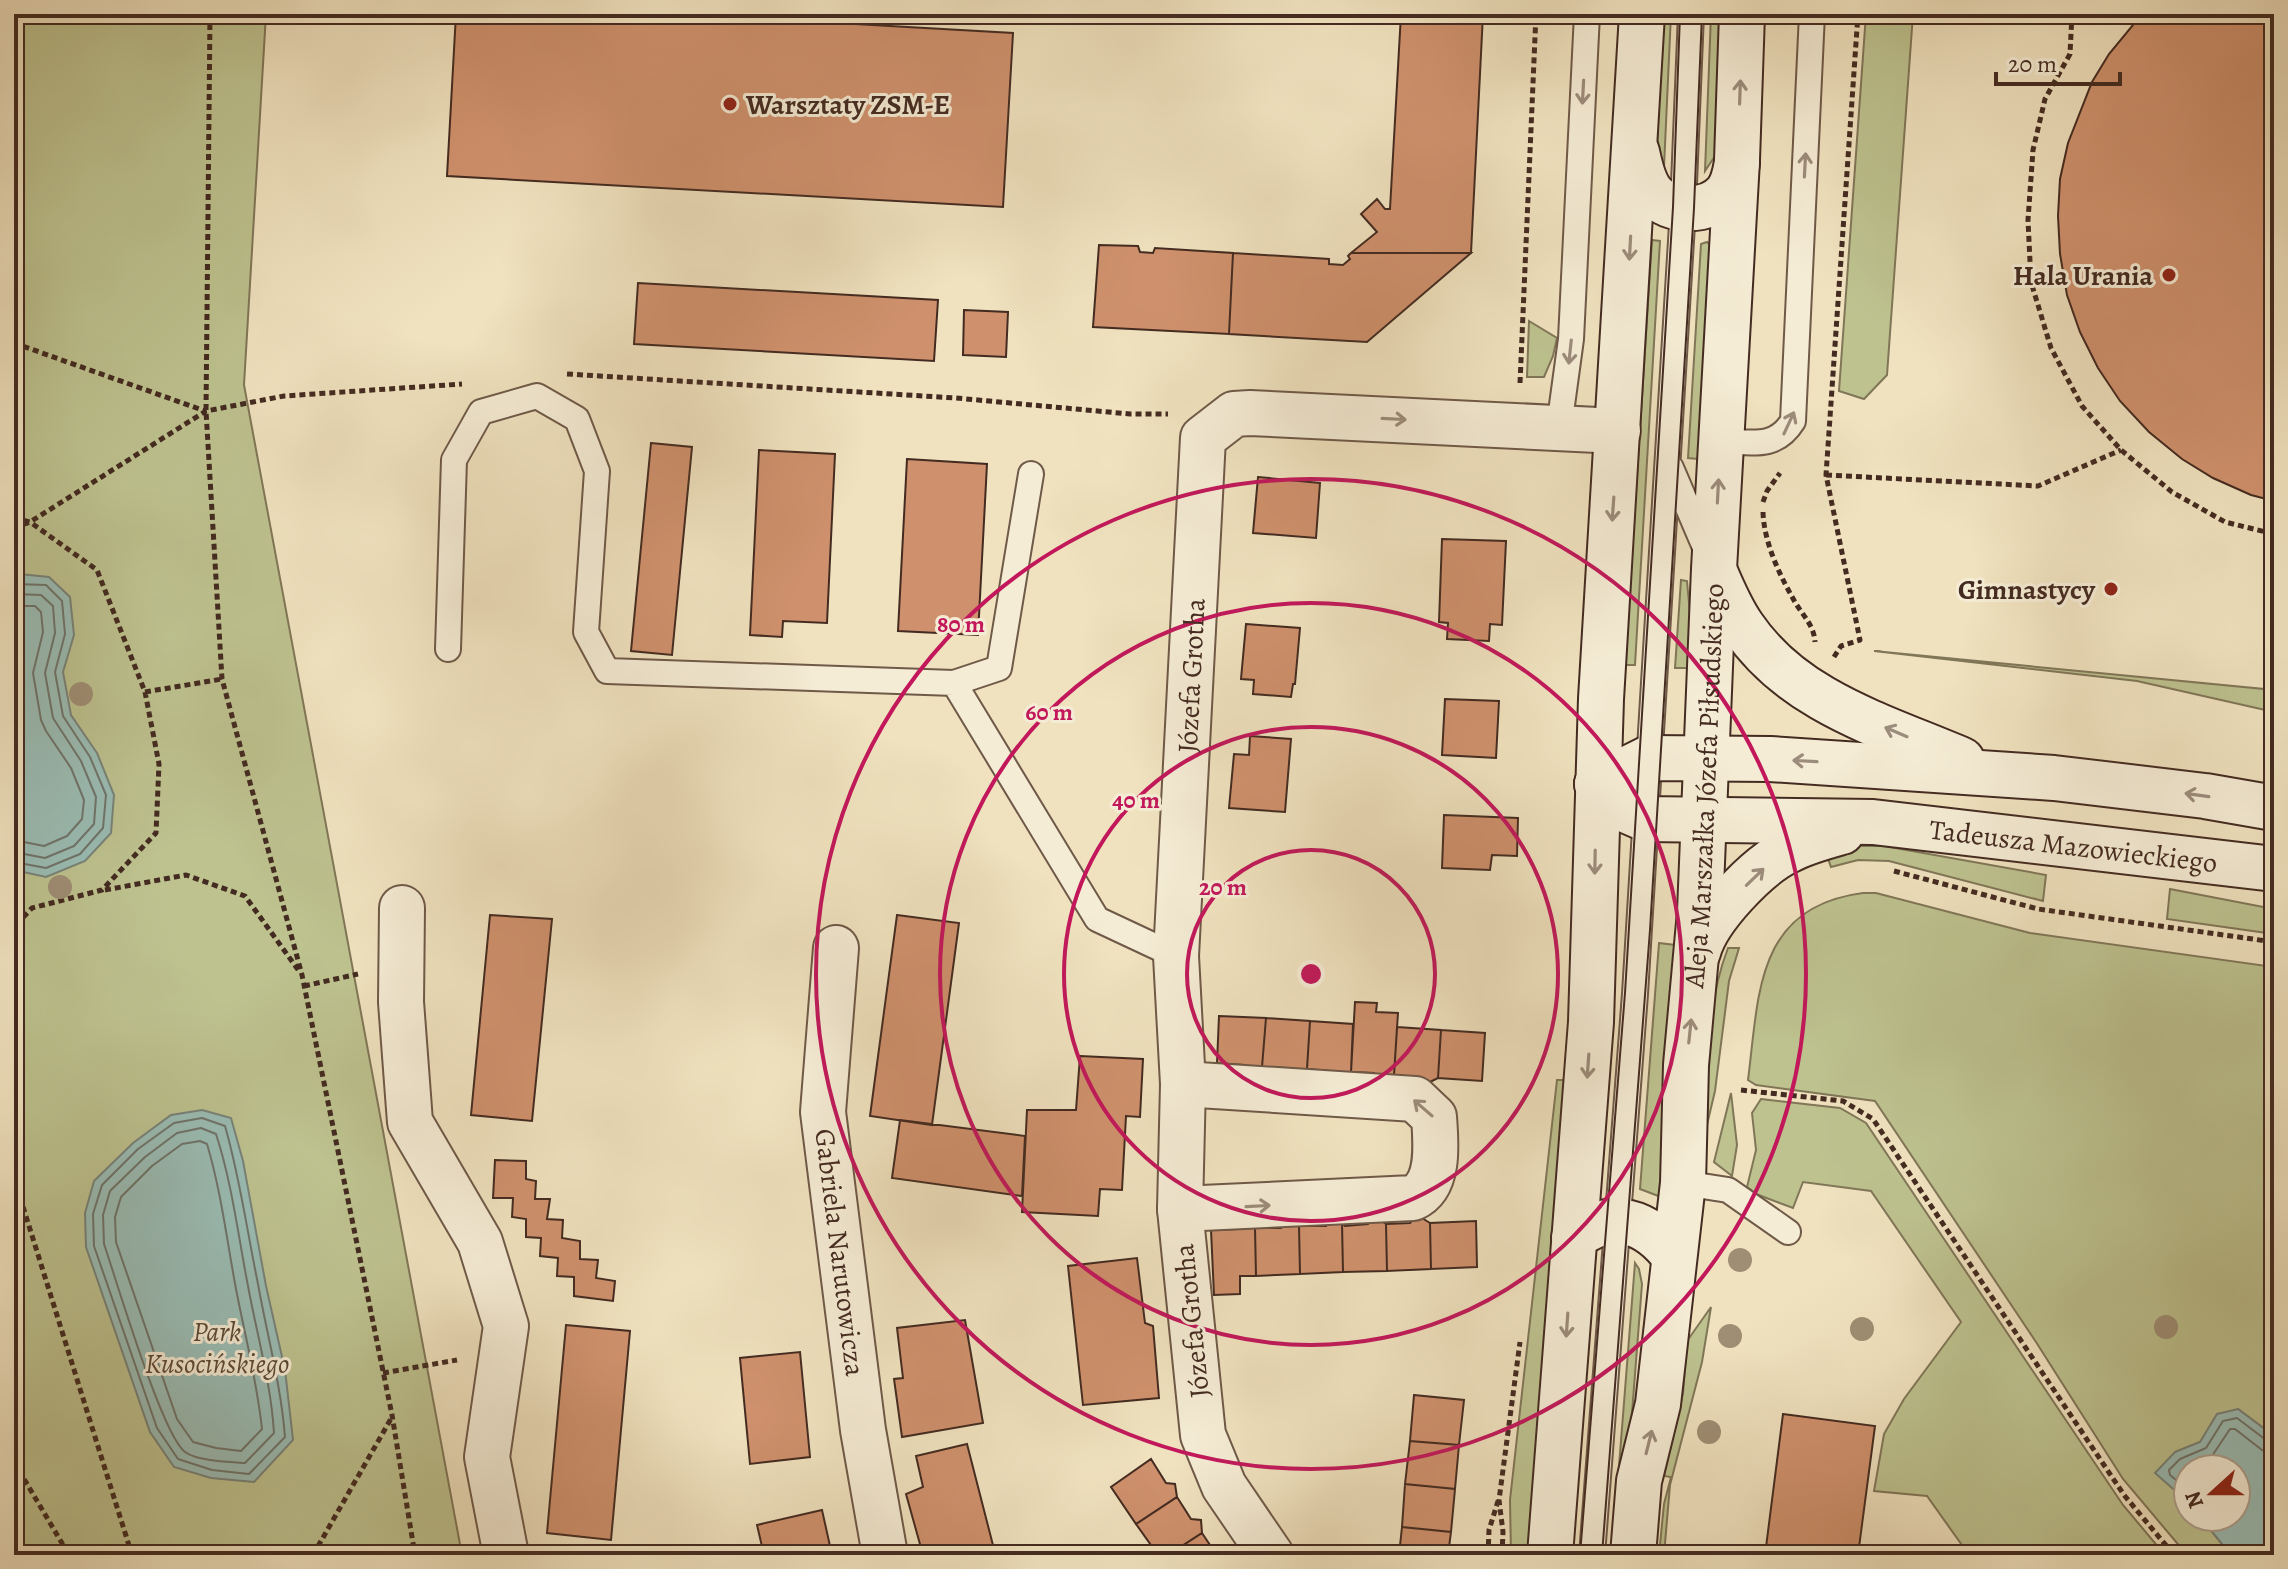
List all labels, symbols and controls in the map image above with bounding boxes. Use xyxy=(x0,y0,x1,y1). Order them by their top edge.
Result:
scale bar xyxy=(1996,36,2120,86)
text: 20 m xyxy=(2008,48,2057,80)
one-way arrow xyxy=(1575,78,1590,105)
one-way arrow xyxy=(1732,79,1747,106)
place label: Warsztaty ZSM-E xyxy=(745,86,950,124)
marker: Warsztaty ZSM-E xyxy=(721,95,739,113)
one-way arrow xyxy=(1798,152,1813,179)
one-way arrow xyxy=(1622,234,1637,261)
place label: Hala Urania xyxy=(2013,257,2153,295)
marker: Hala Urania xyxy=(2160,266,2178,284)
one-way arrow xyxy=(1562,338,1577,364)
one-way arrow xyxy=(1782,411,1797,435)
one-way arrow xyxy=(1380,412,1407,427)
one-way arrow xyxy=(1711,478,1726,505)
one-way arrow xyxy=(1605,495,1620,522)
place label: Gimnastycy xyxy=(1958,571,2096,609)
marker: Gimnastycy xyxy=(2102,580,2120,598)
street label: Aleja Marszałka Józefa Piłsudskiego xyxy=(1675,583,1733,991)
street label: Józefa Grotha xyxy=(1169,597,1215,754)
text: 80 m xyxy=(937,608,985,640)
text: 60 m xyxy=(1025,696,1073,728)
one-way arrow xyxy=(1885,723,1909,738)
one-way arrow xyxy=(1792,753,1818,768)
text: 40 m xyxy=(1112,784,1160,816)
one-way arrow xyxy=(2185,787,2210,802)
street label: Tadeusza Mazowieckiego xyxy=(1927,811,2219,882)
one-way arrow xyxy=(1587,848,1602,875)
one-way arrow xyxy=(1744,868,1764,887)
text: 20 m xyxy=(1199,871,1247,903)
centre of rings xyxy=(1297,960,1325,988)
one-way arrow xyxy=(1682,1018,1697,1045)
one-way arrow xyxy=(1580,1052,1595,1079)
one-way arrow xyxy=(1414,1099,1434,1117)
street label: Gabriela Narutowicza xyxy=(805,1127,874,1378)
one-way arrow xyxy=(1244,1198,1271,1213)
street label: Józefa Grotha xyxy=(1165,1242,1219,1400)
one-way arrow xyxy=(1559,1311,1574,1338)
park label: Park Kusocińskiego xyxy=(145,1313,289,1383)
one-way arrow xyxy=(1642,1430,1657,1456)
north arrow xyxy=(2172,1453,2252,1533)
text: N xyxy=(2177,1487,2211,1513)

